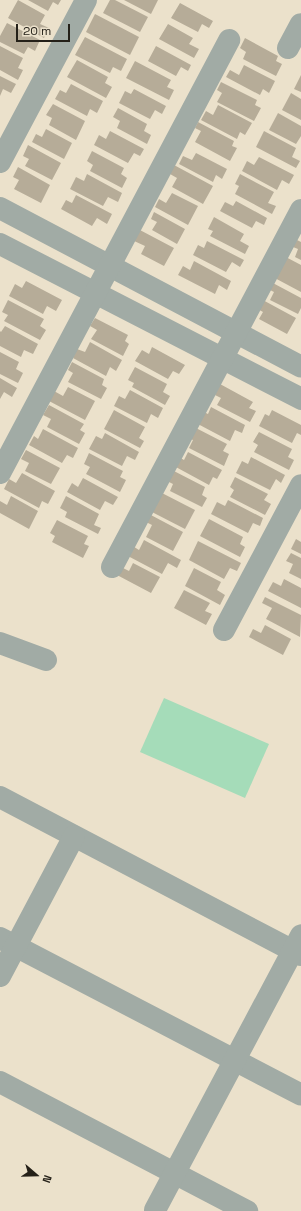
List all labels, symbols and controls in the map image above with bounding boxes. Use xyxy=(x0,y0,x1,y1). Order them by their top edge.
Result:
scale bar xyxy=(18,16,72,42)
text: 20 m xyxy=(23,23,51,39)
north arrow xyxy=(16,1155,56,1195)
text: N xyxy=(39,1173,55,1185)

